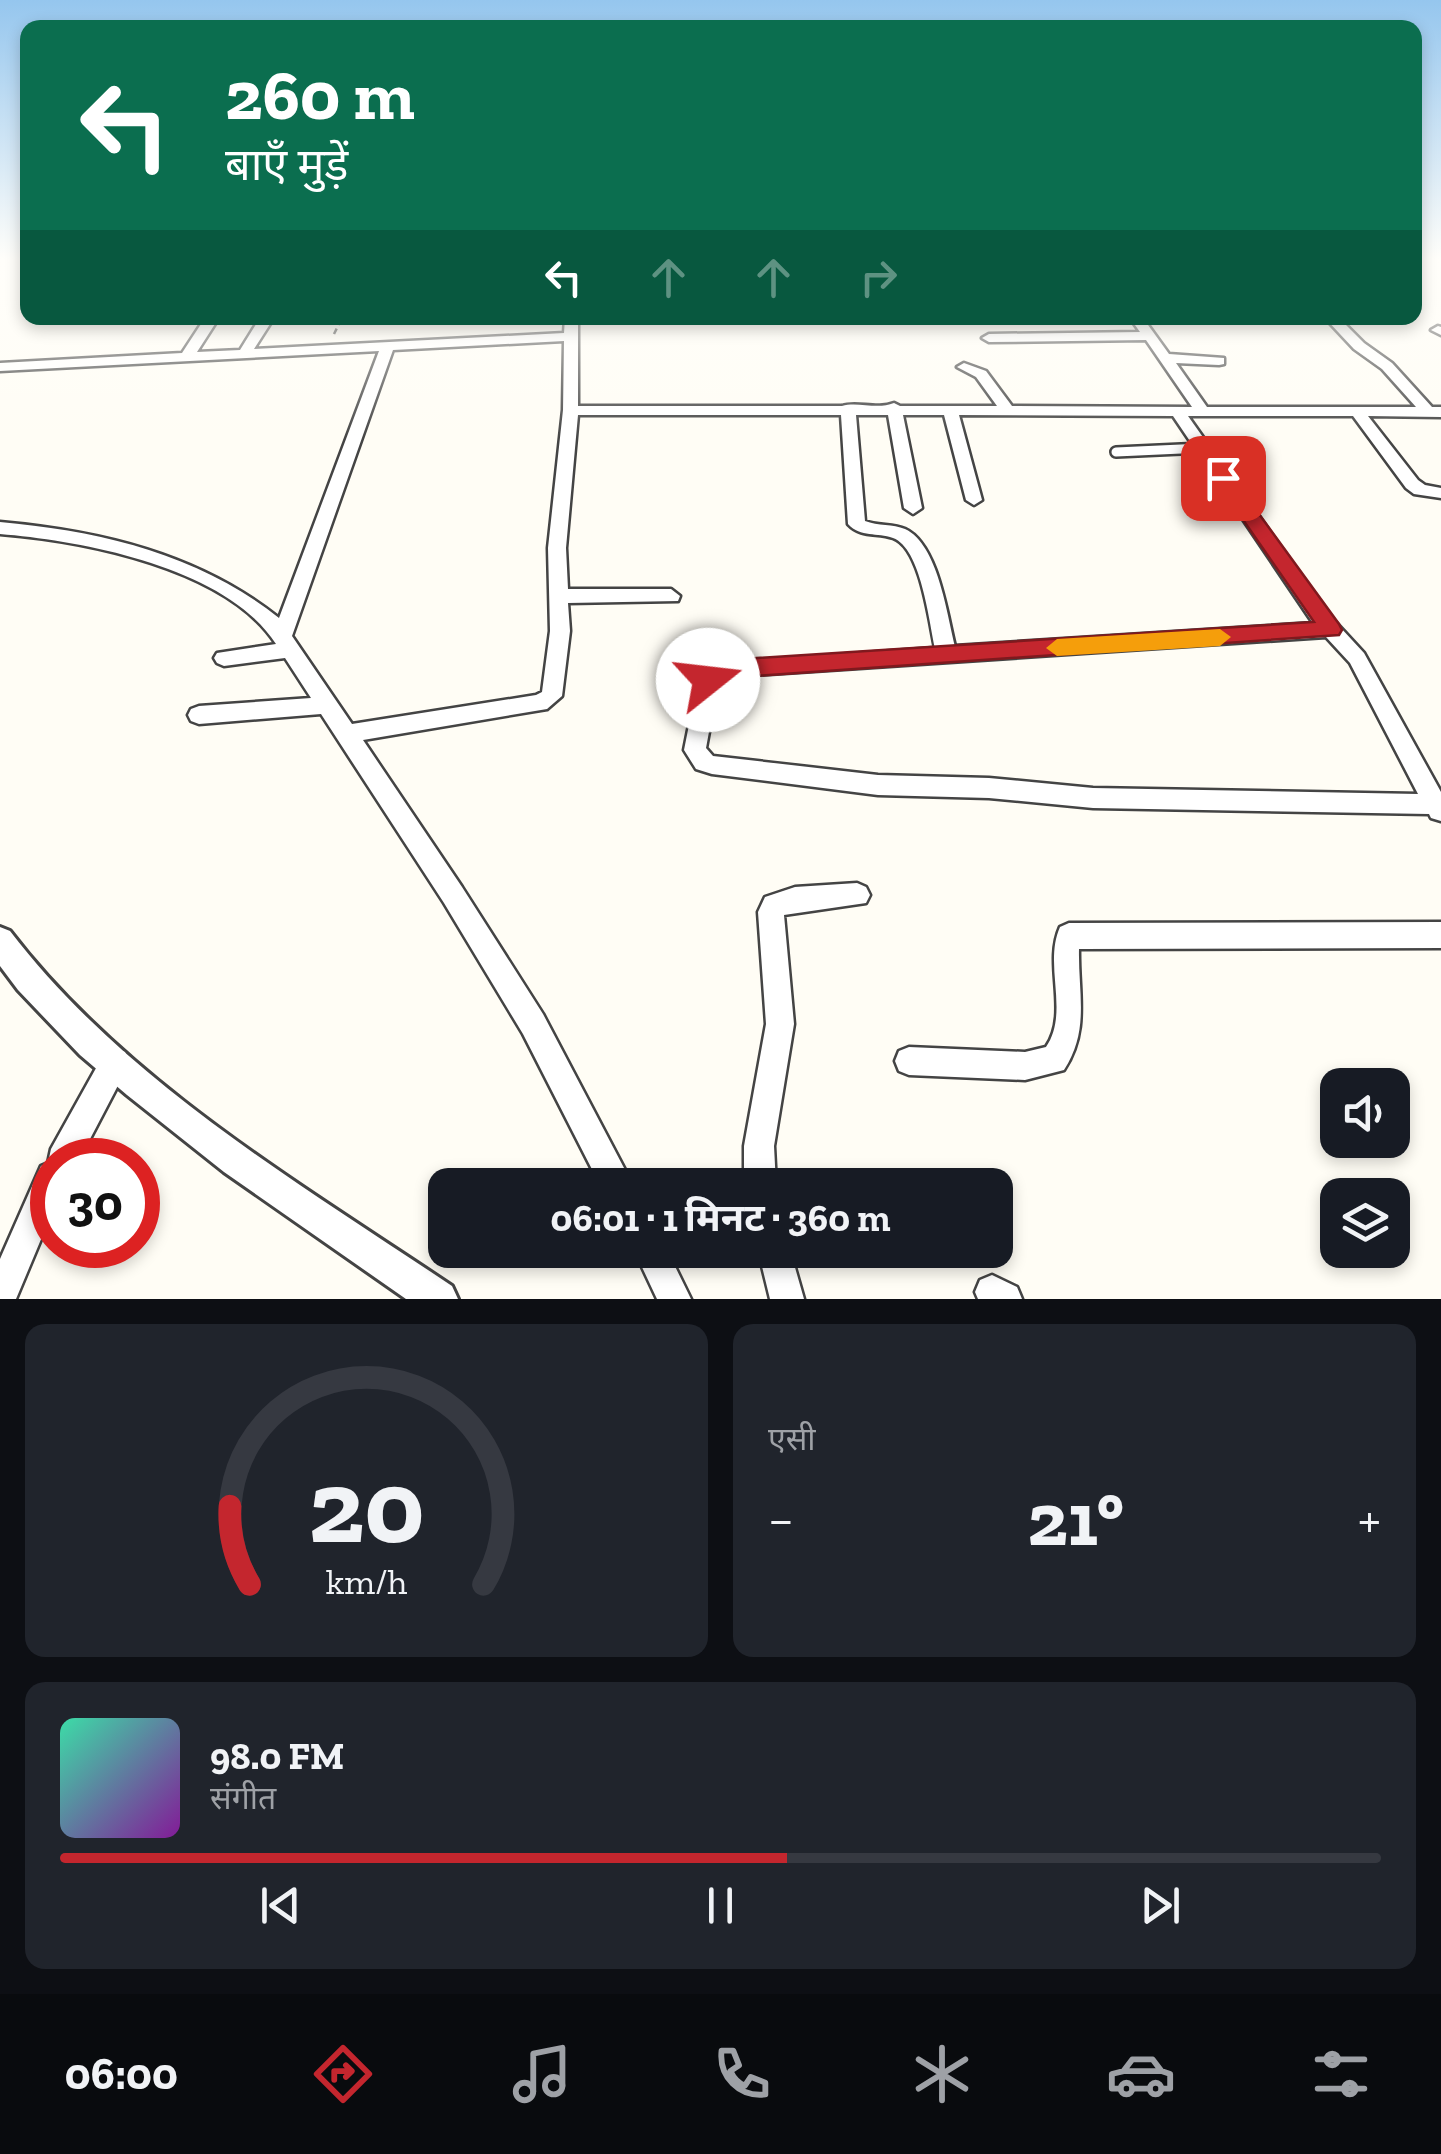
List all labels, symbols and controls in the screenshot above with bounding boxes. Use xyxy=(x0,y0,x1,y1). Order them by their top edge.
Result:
text: 260 m xyxy=(225,53,415,137)
icon: left xyxy=(60,60,190,190)
text: बाएँ मुड़ें xyxy=(225,138,348,192)
icon: left xyxy=(536,250,591,305)
icon: ahead xyxy=(641,250,696,305)
icon: ahead xyxy=(746,250,801,305)
icon: right xyxy=(851,250,906,305)
pin xyxy=(1181,436,1266,521)
icon: arrive xyxy=(1196,451,1251,506)
position arrow xyxy=(656,628,760,732)
map controls xyxy=(1320,1068,1410,1268)
button: sound xyxy=(1320,1068,1410,1158)
speed limit sign: 30 xyxy=(30,1138,160,1268)
button: layers xyxy=(1320,1178,1410,1268)
text: 06:01 · 1 मिनट · 360 m xyxy=(551,1195,890,1241)
text: एसी xyxy=(768,1420,816,1458)
text: 20 xyxy=(309,1444,424,1569)
text: 21° xyxy=(1028,1474,1124,1564)
text: − xyxy=(768,1486,794,1552)
text: + xyxy=(1358,1486,1381,1552)
text: km/h xyxy=(326,1560,407,1603)
text: 98.0 FM xyxy=(210,1733,344,1779)
text: संगीत xyxy=(210,1779,276,1817)
icon: previous xyxy=(253,1878,308,1933)
icon: pause xyxy=(693,1878,748,1933)
icon: next xyxy=(1133,1878,1188,1933)
icon: directions xyxy=(308,2039,378,2109)
icon: music xyxy=(507,2039,577,2109)
icon: phone xyxy=(707,2039,777,2109)
icon: climate xyxy=(907,2039,977,2109)
icon: car xyxy=(1106,2039,1176,2109)
icon: filters xyxy=(1306,2039,1376,2109)
text: 06:00 xyxy=(65,2047,178,2101)

